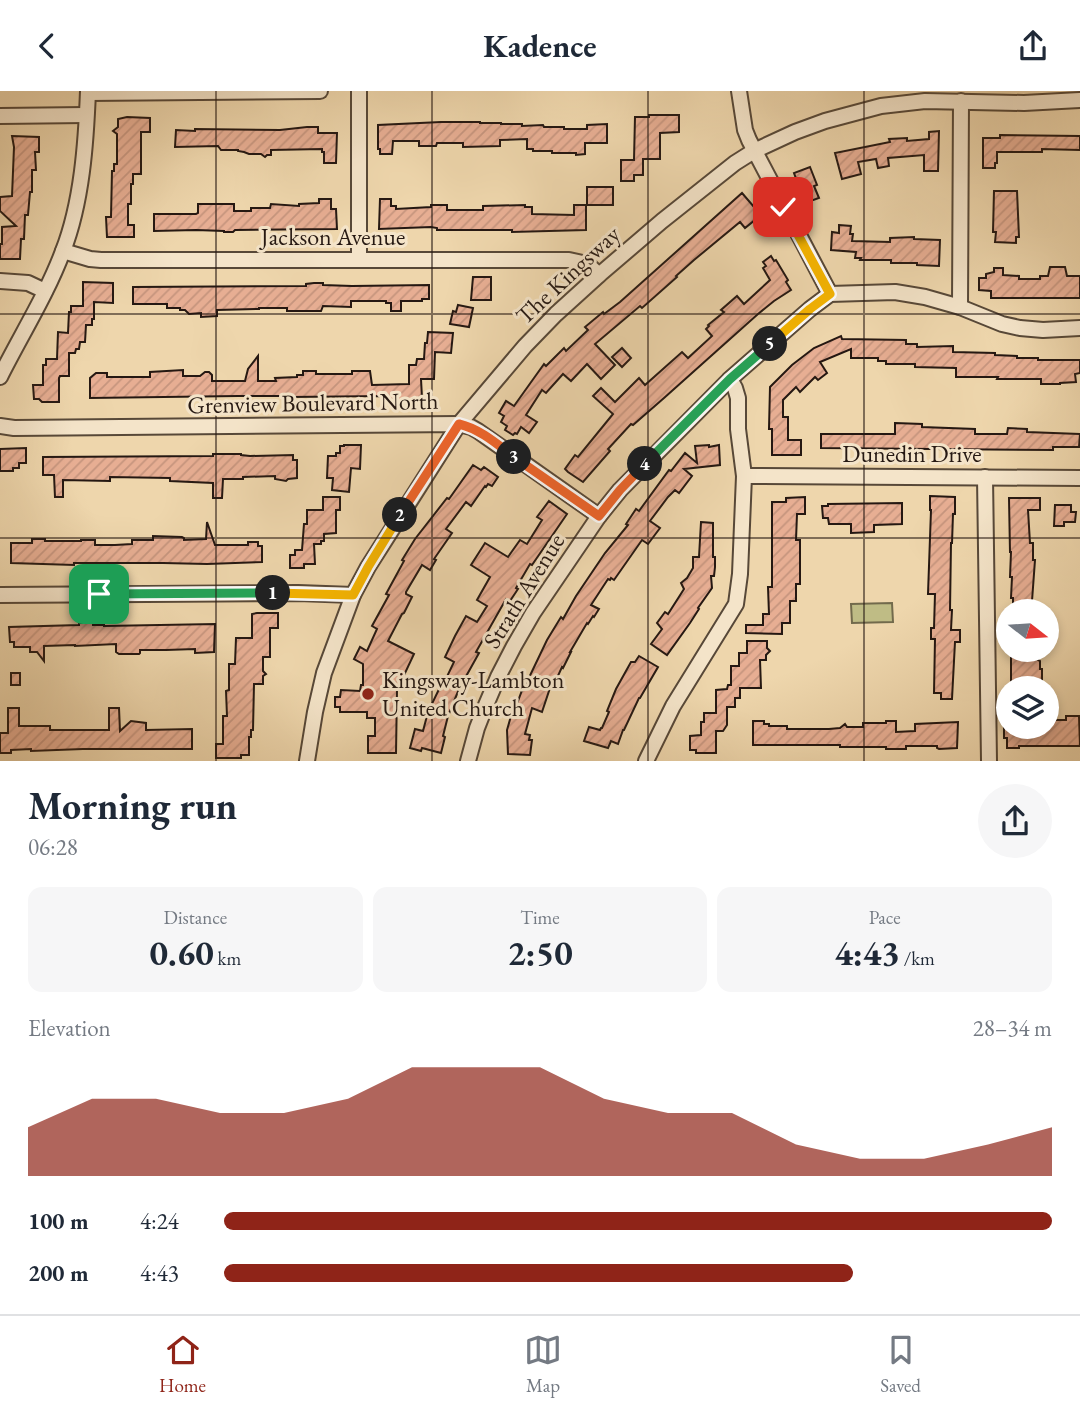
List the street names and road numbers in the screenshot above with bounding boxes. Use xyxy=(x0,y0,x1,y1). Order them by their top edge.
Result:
street label: The Kingsway xyxy=(509,218,627,331)
street label: Jackson Avenue xyxy=(259,221,405,252)
street label: Grenview Boulevard North xyxy=(187,385,439,420)
street label: Dunedin Drive xyxy=(842,438,982,469)
street label: Strath Avenue xyxy=(476,527,571,654)

